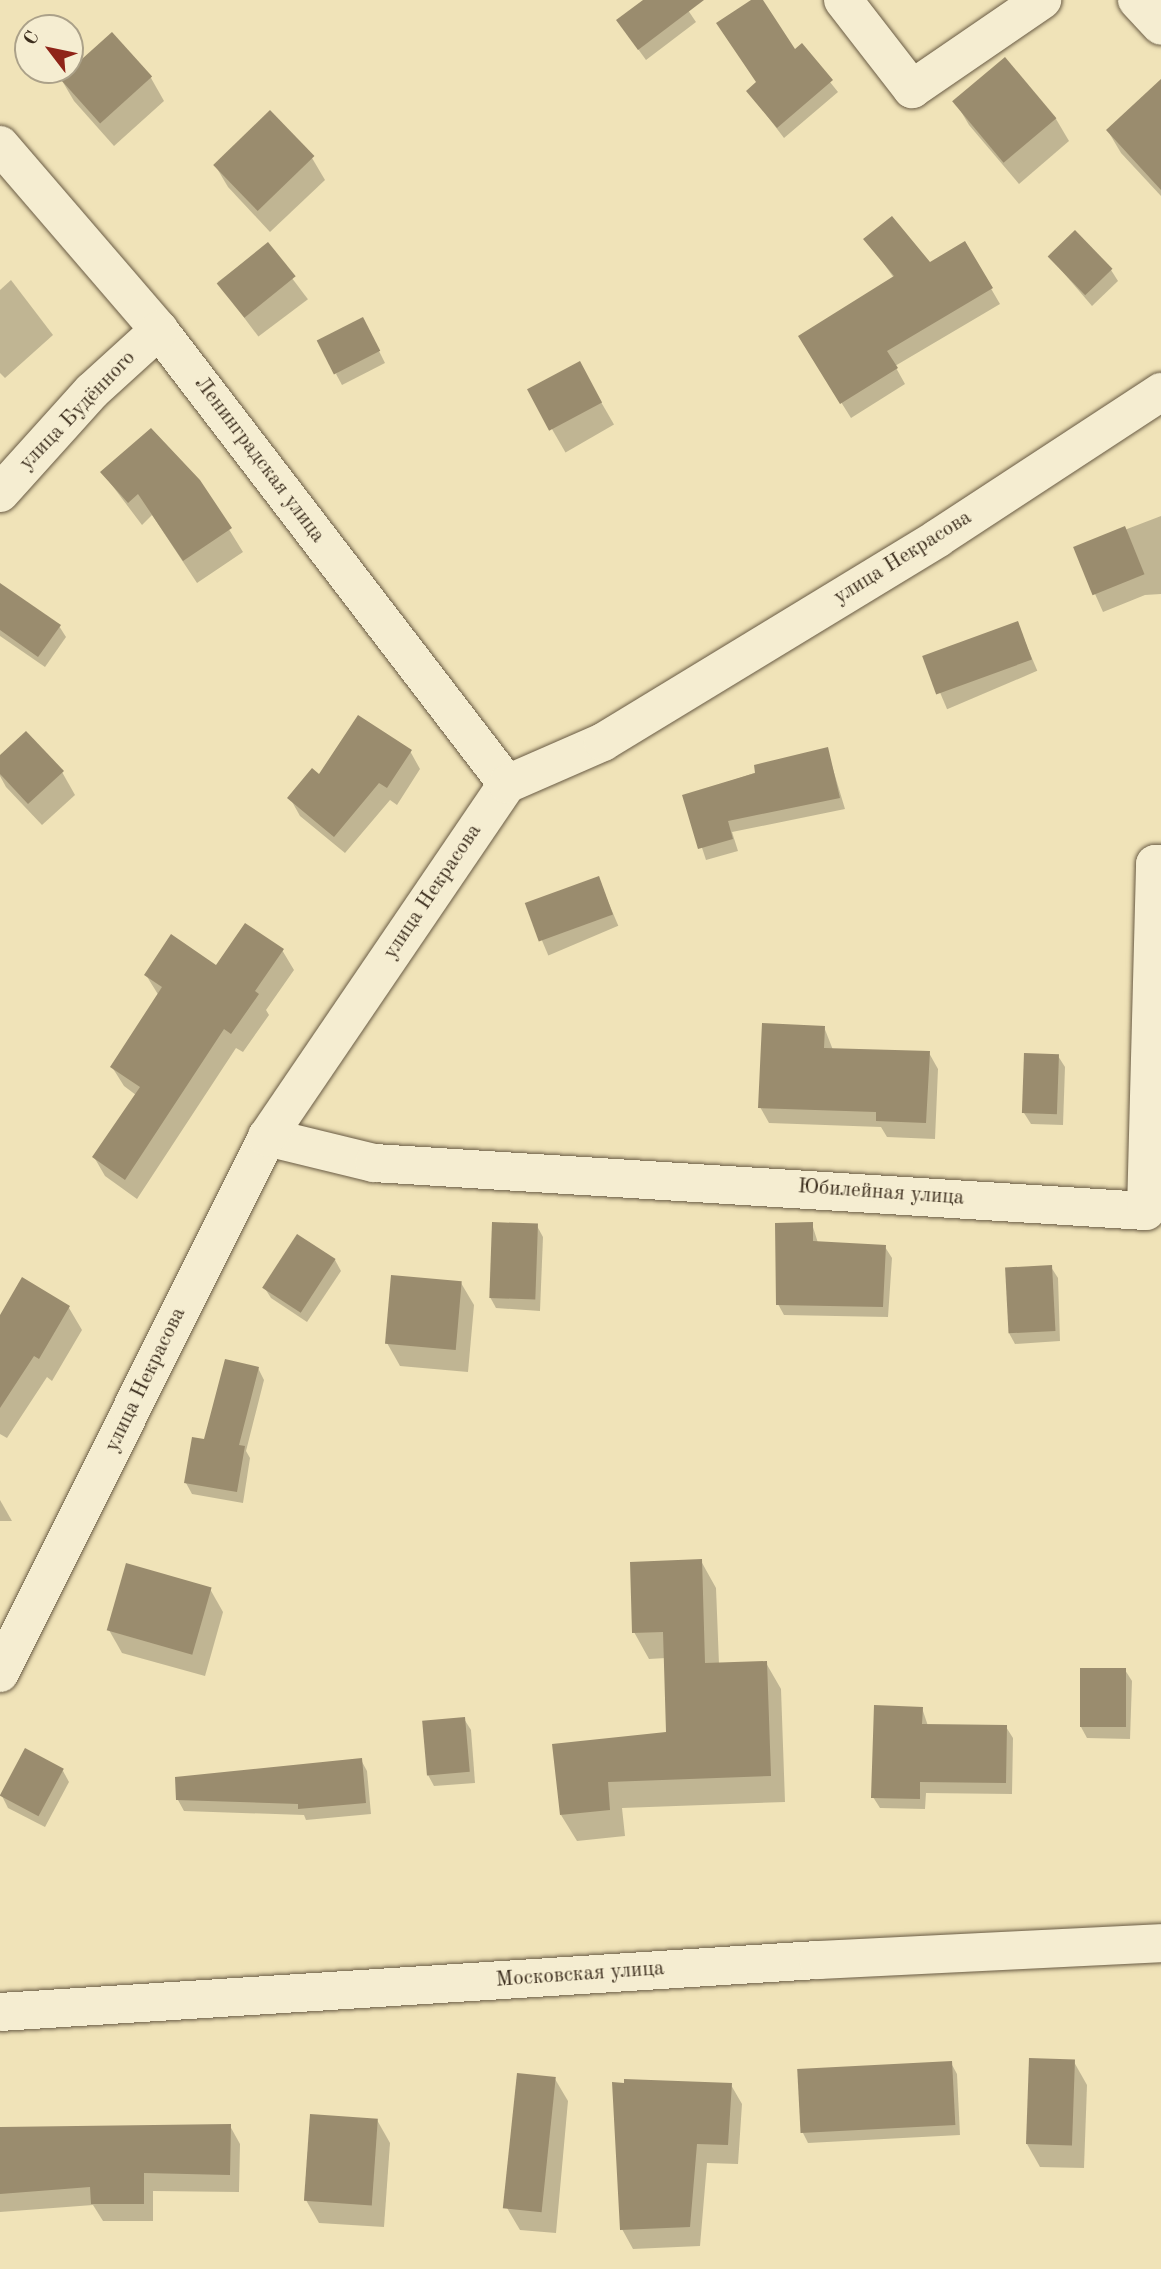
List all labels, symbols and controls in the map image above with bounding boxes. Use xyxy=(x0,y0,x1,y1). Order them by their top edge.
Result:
north arrow xyxy=(14,14,84,84)
text: С xyxy=(21,28,44,49)
street label: улица Будённого xyxy=(15,346,141,476)
street label: Ленинградская улица xyxy=(188,372,330,548)
street label: улица Некрасова xyxy=(829,506,977,610)
street label: улица Некрасова xyxy=(378,820,488,964)
street label: Юбилейная улица xyxy=(797,1175,965,1211)
street label: улица Некрасова xyxy=(100,1304,192,1456)
street label: Московская улица xyxy=(495,1957,665,1993)

